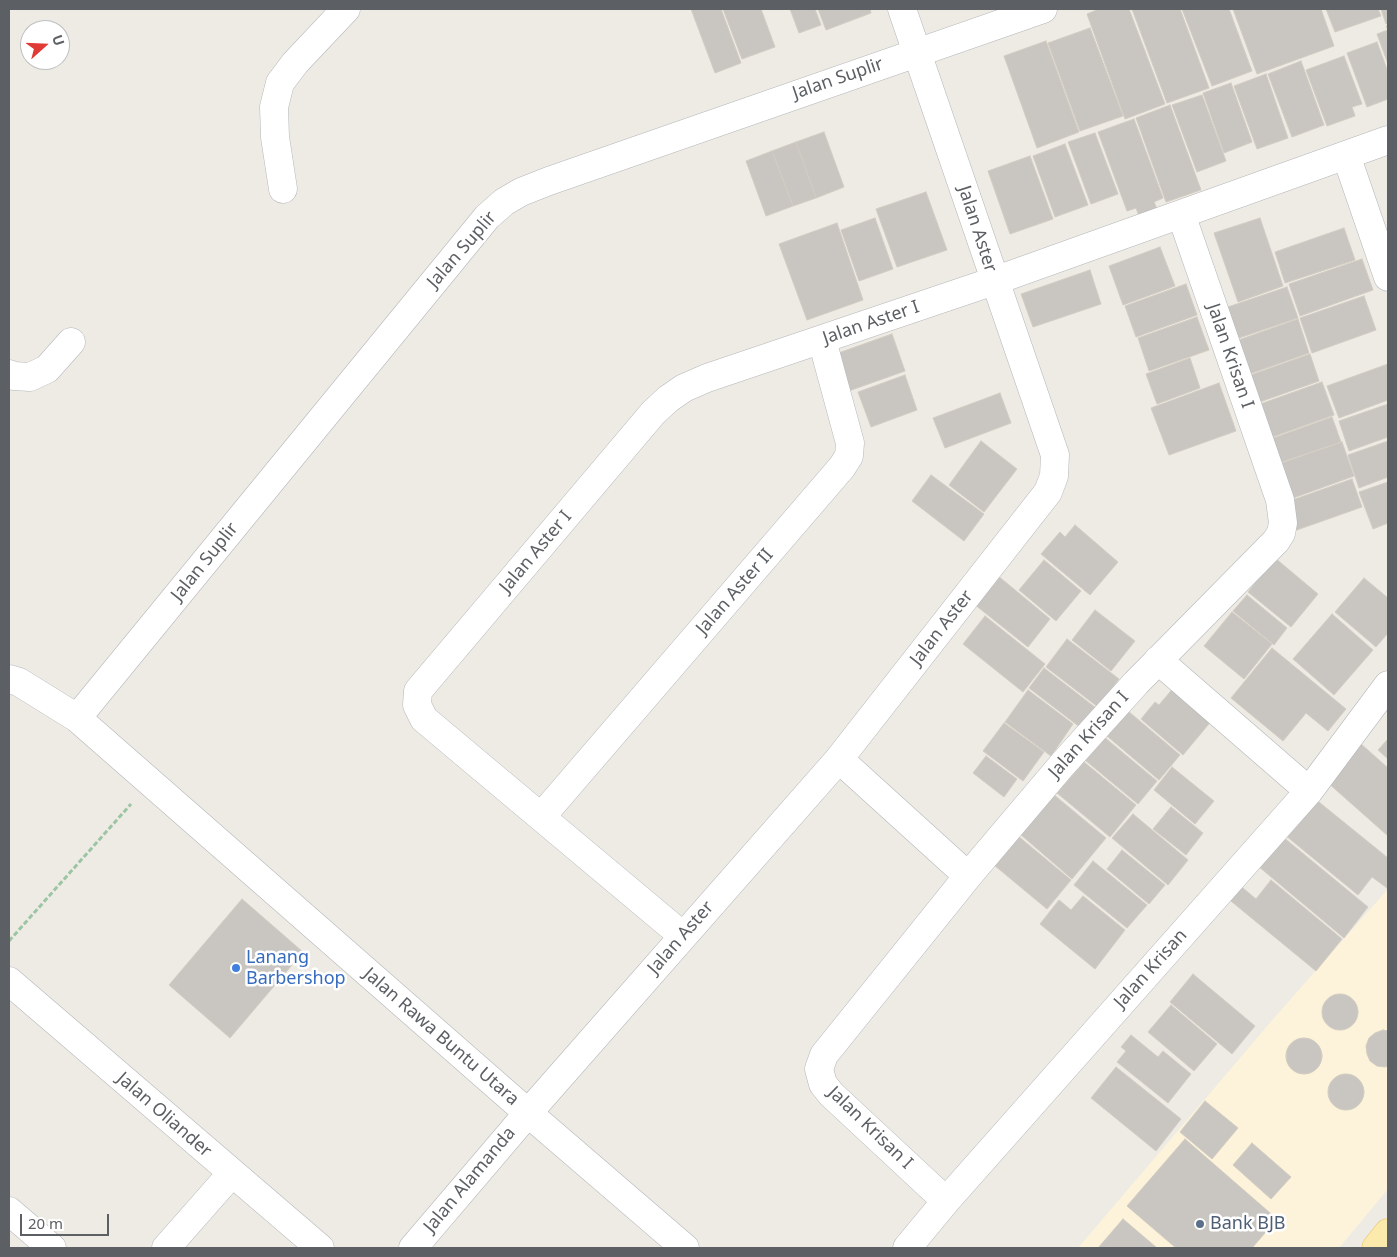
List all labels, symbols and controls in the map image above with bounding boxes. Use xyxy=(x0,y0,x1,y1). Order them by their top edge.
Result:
north arrow xyxy=(20,20,70,70)
text: U xyxy=(48,32,69,48)
street label: Jalan Suplir xyxy=(790,53,886,105)
street label: Jalan Aster xyxy=(953,183,1001,275)
street label: Jalan Suplir xyxy=(423,207,501,293)
street label: Jalan Aster I xyxy=(820,296,922,350)
street label: Jalan Krisan I xyxy=(1202,301,1258,411)
street label: Jalan Aster I xyxy=(495,507,577,597)
street label: Jalan Suplir xyxy=(167,519,243,605)
street label: Jalan Aster II xyxy=(692,545,778,639)
street label: Jalan Aster xyxy=(906,586,978,670)
street label: Jalan Krisan I xyxy=(1044,687,1134,783)
street label: Jalan Aster xyxy=(643,897,719,979)
street label: Jalan Krisan xyxy=(1110,925,1192,1013)
place label: Lanang Barbershop xyxy=(246,947,346,990)
marker: Lanang Barbershop xyxy=(230,962,242,974)
street label: Jalan Rawa Buntu Utara xyxy=(359,964,523,1110)
street label: Jalan Oliander xyxy=(112,1068,216,1162)
street label: Jalan Krisan I xyxy=(823,1082,917,1174)
street label: Jalan Alamanda xyxy=(420,1123,520,1237)
scale bar xyxy=(22,1204,111,1236)
text: 20 m xyxy=(28,1213,63,1233)
place label: Bank BJB xyxy=(1210,1213,1286,1235)
marker: Bank BJB xyxy=(1194,1218,1206,1230)

